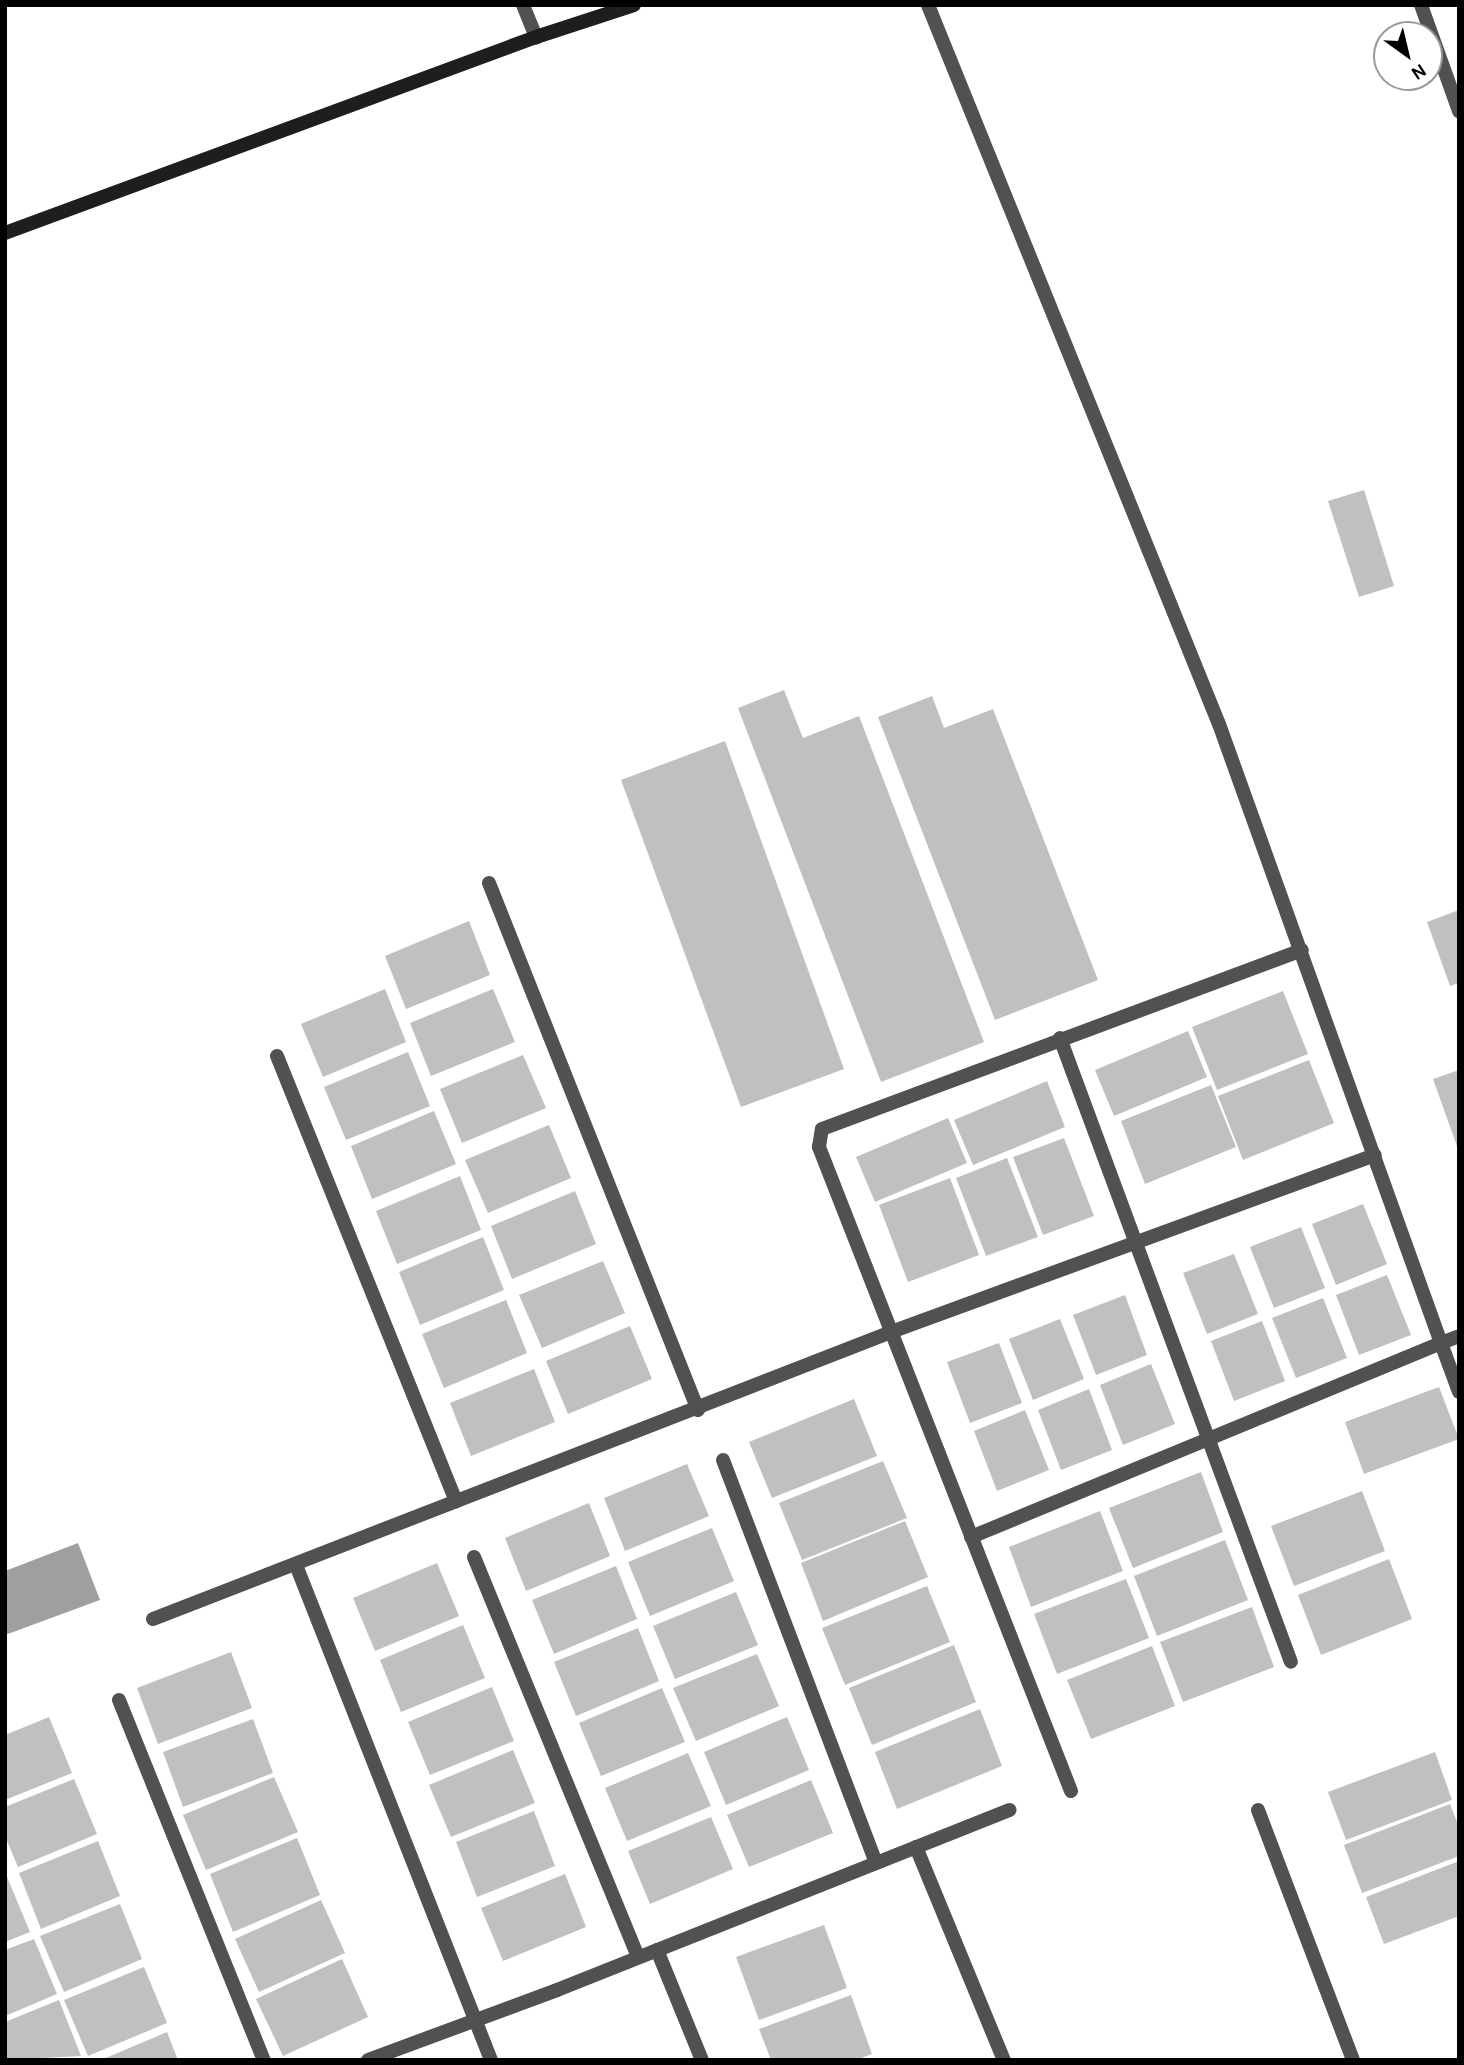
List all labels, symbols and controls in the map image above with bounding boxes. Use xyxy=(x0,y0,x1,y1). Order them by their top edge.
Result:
north arrow xyxy=(1373,21,1443,91)
text: N xyxy=(1407,59,1430,85)

